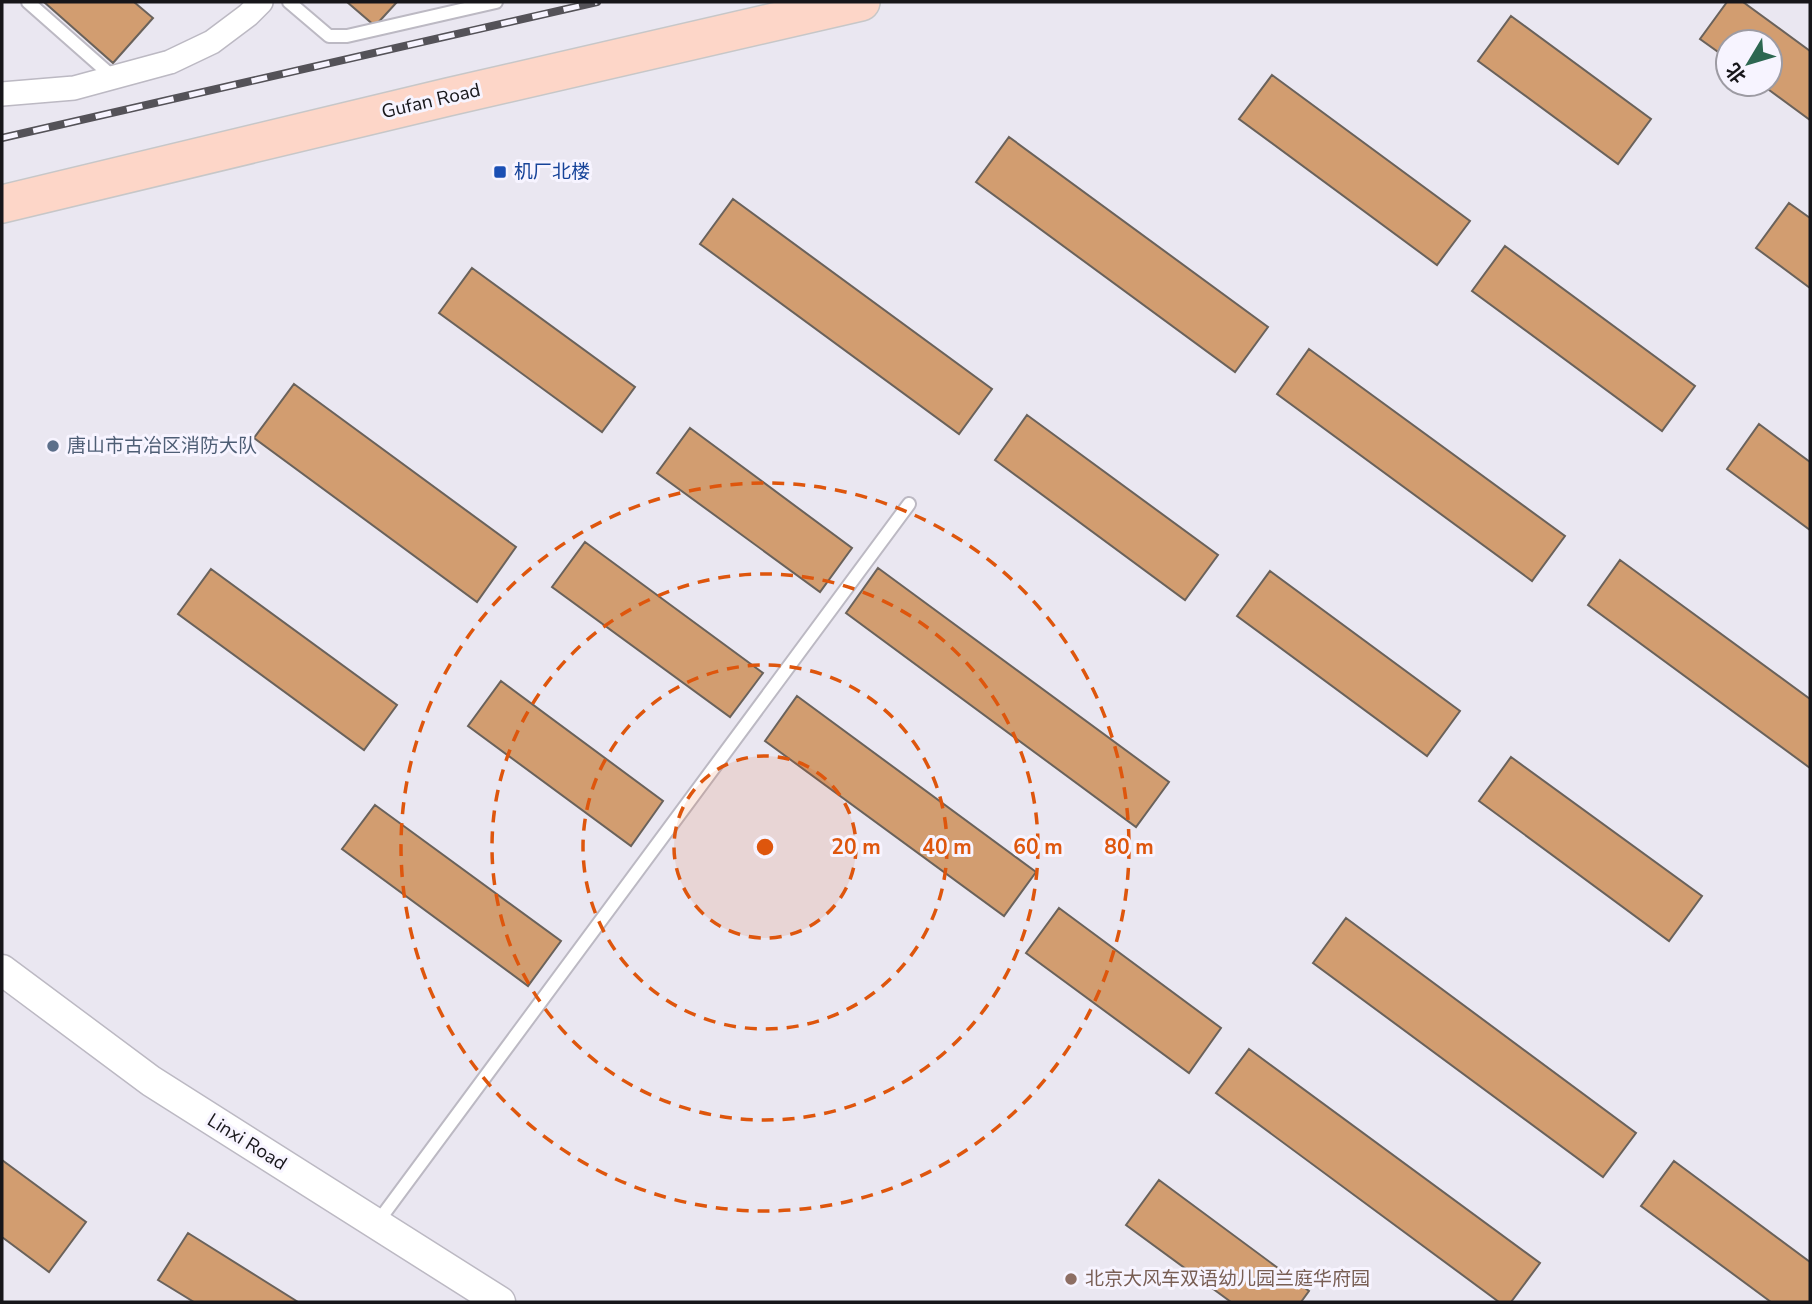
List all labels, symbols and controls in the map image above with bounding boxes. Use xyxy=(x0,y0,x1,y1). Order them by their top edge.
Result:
north arrow xyxy=(1714,28,1784,98)
text: 北 xyxy=(1720,57,1752,88)
street label: Gufan Road xyxy=(379,77,483,125)
place label: 机厂北楼 xyxy=(514,159,590,185)
marker: 机厂北楼 xyxy=(492,164,508,180)
place label: 唐山市古冶区消防大队 xyxy=(67,433,257,459)
marker: 唐山市古冶区消防大队 xyxy=(45,438,61,454)
text: 20 m xyxy=(831,833,881,861)
text: 40 m xyxy=(922,833,972,861)
text: 60 m xyxy=(1013,833,1063,861)
text: 80 m xyxy=(1104,833,1154,861)
centre of rings xyxy=(753,835,777,859)
street label: Linxi Road xyxy=(202,1107,292,1177)
place label: 北京大风车双语幼儿园兰庭华府园 xyxy=(1085,1266,1370,1292)
marker: 北京大风车双语幼儿园兰庭华府园 xyxy=(1063,1271,1079,1287)

